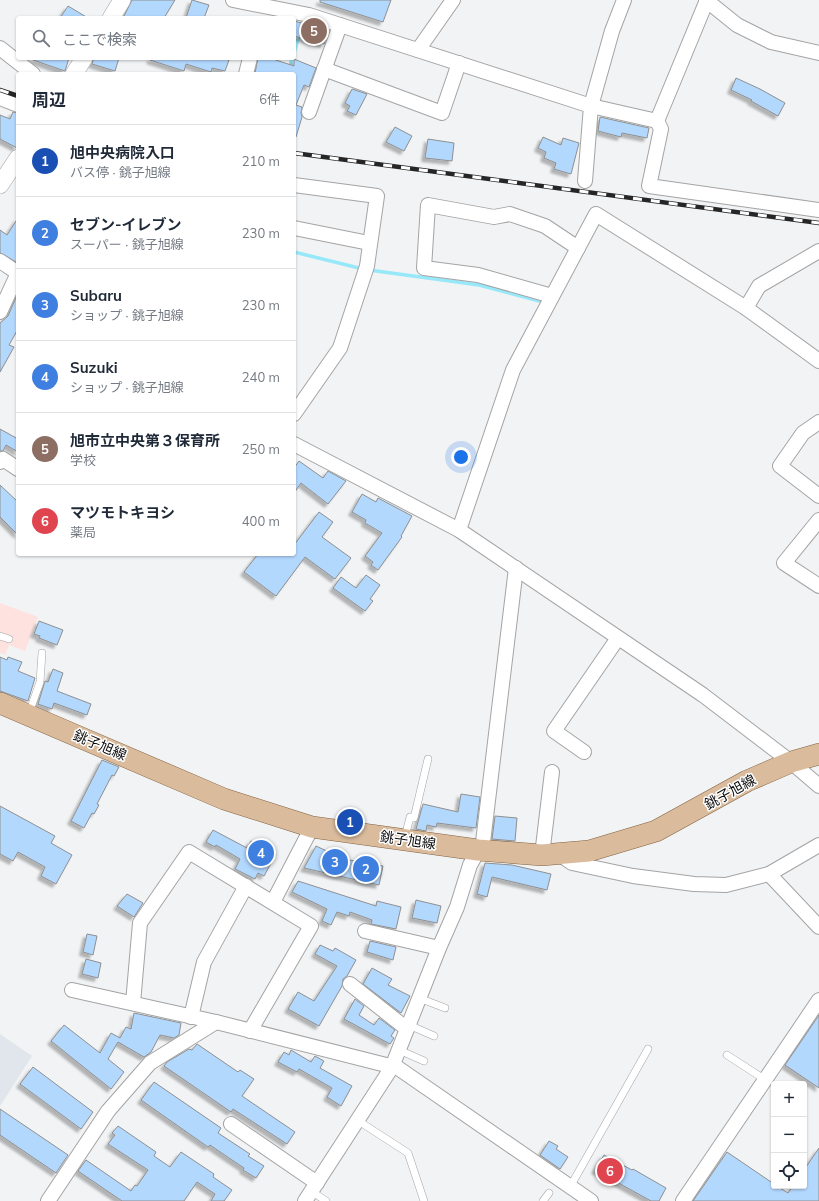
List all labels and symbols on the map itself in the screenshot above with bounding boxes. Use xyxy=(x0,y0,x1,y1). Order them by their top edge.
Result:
pin: 5 xyxy=(301,16,327,46)
your location xyxy=(451,447,471,467)
street label: 銚子旭線 xyxy=(71,726,129,764)
street label: 銚子旭線 xyxy=(701,771,759,813)
pin: 1 xyxy=(337,807,363,837)
street label: 銚子旭線 xyxy=(379,827,437,853)
pin: 4 xyxy=(248,838,274,868)
pin: 3 xyxy=(322,847,348,877)
pin: 2 xyxy=(353,854,379,884)
pin: 6 xyxy=(597,1156,623,1186)

